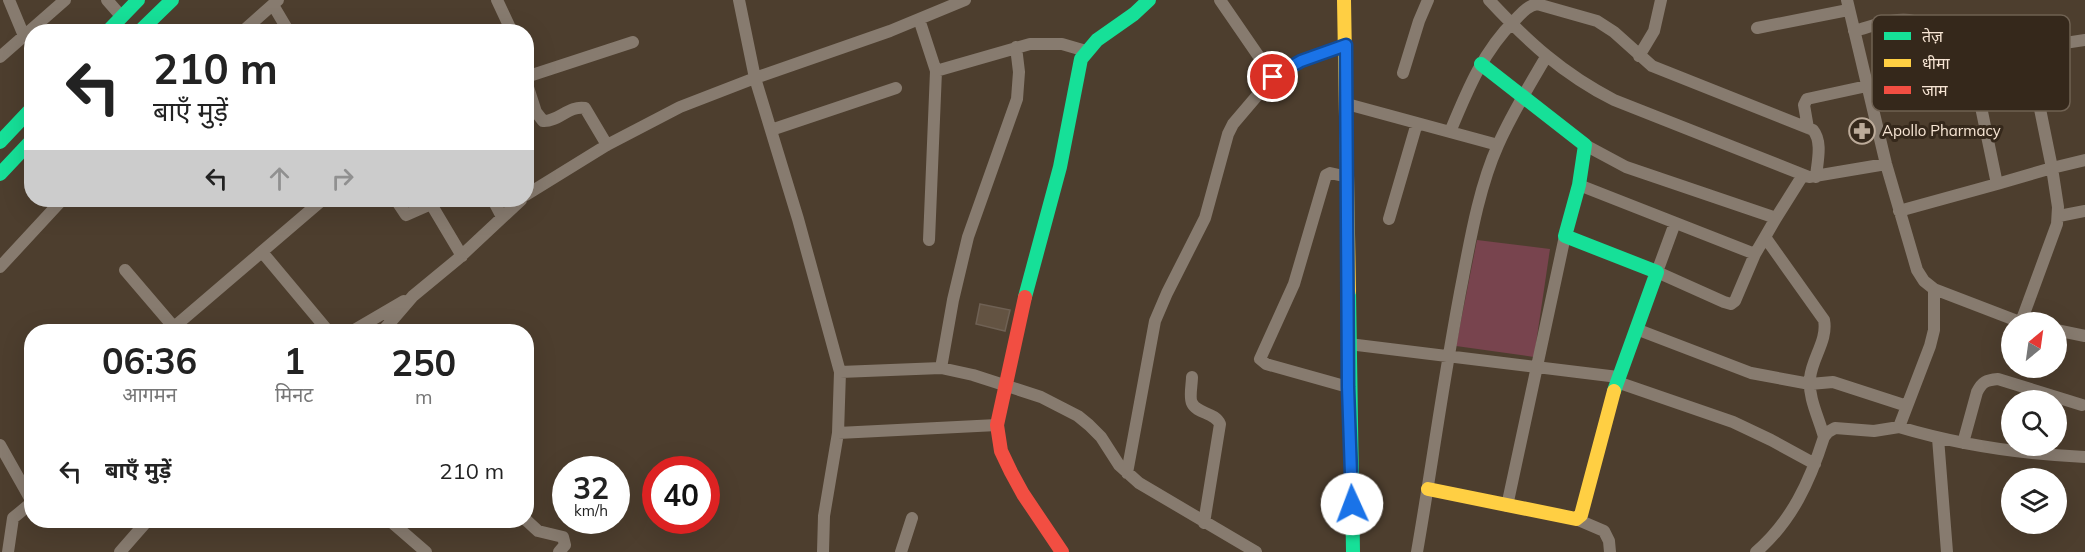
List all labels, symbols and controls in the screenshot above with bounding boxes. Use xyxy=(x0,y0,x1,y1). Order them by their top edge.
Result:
legend xyxy=(1872,15,2070,111)
text: तेज़ xyxy=(1922,26,1944,46)
text: 210 m xyxy=(153,42,278,95)
icon: left xyxy=(54,48,132,126)
pin xyxy=(1247,51,1298,102)
text: धीमा xyxy=(1922,53,1951,73)
icon: arrive xyxy=(1256,60,1289,93)
text: जाम xyxy=(1922,80,1948,100)
text: बाएँ मुड़ें xyxy=(153,94,228,128)
pharmacy icon: Apollo Pharmacy xyxy=(1847,116,1877,146)
place label: Apollo Pharmacy xyxy=(1882,121,2001,140)
icon: left xyxy=(200,162,233,195)
icon: ahead xyxy=(263,162,296,195)
icon: right xyxy=(326,162,359,195)
north arrow xyxy=(2001,312,2067,378)
map controls xyxy=(2001,312,2067,534)
text: 06:36 xyxy=(102,338,197,383)
text: 1 xyxy=(283,338,305,383)
text: 250 xyxy=(391,340,456,385)
text: आगमन xyxy=(122,382,177,407)
text: मिनट xyxy=(275,382,313,407)
text: m xyxy=(415,384,432,409)
button: search xyxy=(2001,390,2067,456)
icon: left xyxy=(54,455,87,488)
text: बाएँ मुड़ें xyxy=(105,456,171,484)
speed limit sign: 40 xyxy=(642,456,720,534)
text: 210 m xyxy=(439,457,504,485)
button: layers xyxy=(2001,468,2067,534)
text: 32 xyxy=(573,469,609,507)
position arrow xyxy=(1320,472,1384,536)
text: km/h xyxy=(574,501,608,520)

